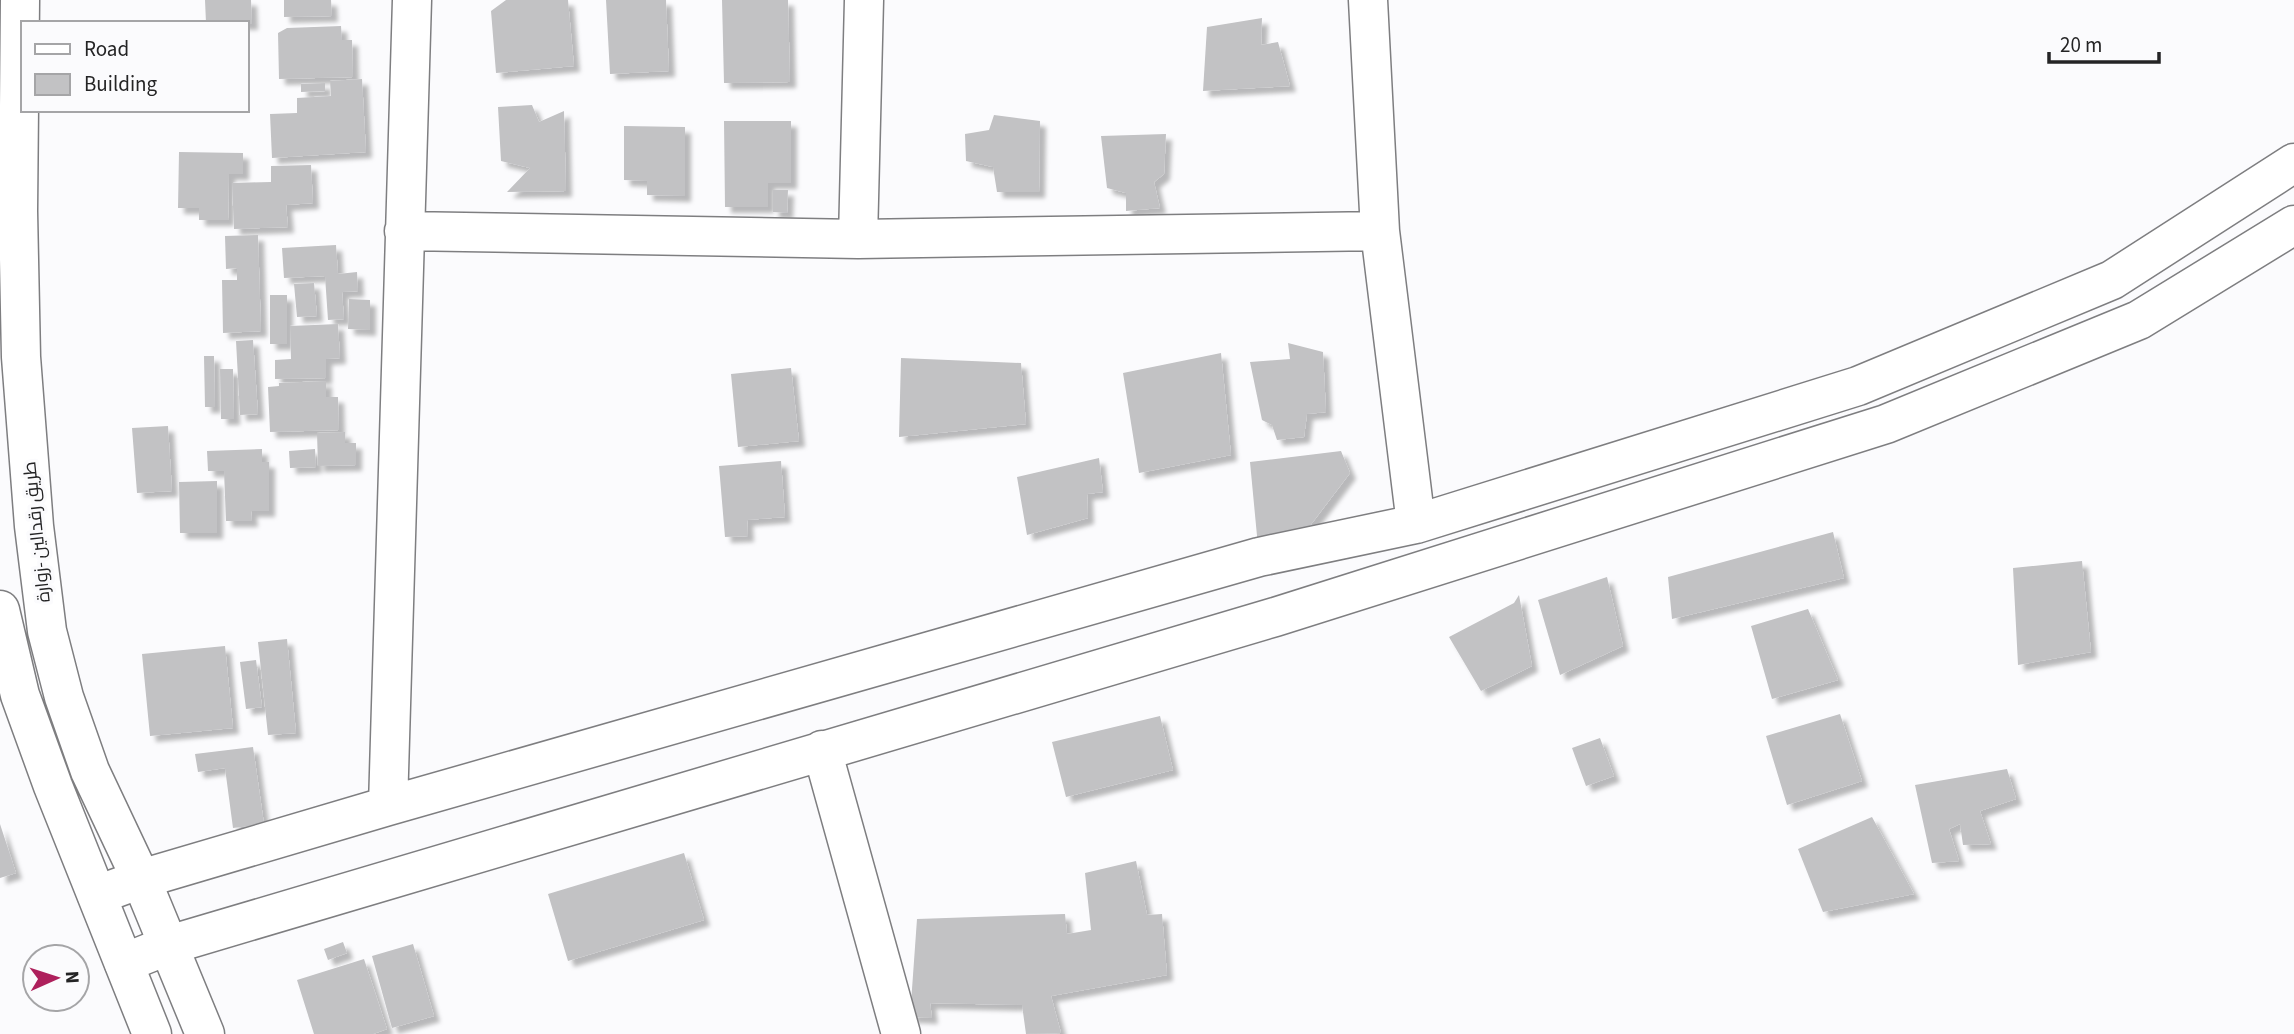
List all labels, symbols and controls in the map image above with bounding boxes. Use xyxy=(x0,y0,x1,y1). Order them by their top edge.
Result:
legend xyxy=(21,21,248,112)
scale bar xyxy=(2049,21,2159,65)
text: 20 m xyxy=(2060,30,2102,60)
text: Road xyxy=(84,34,129,64)
text: Building xyxy=(84,69,158,99)
street label: طريق رقدالين -زوارة xyxy=(17,460,57,604)
north arrow xyxy=(21,943,91,1013)
text: N xyxy=(58,970,85,984)

